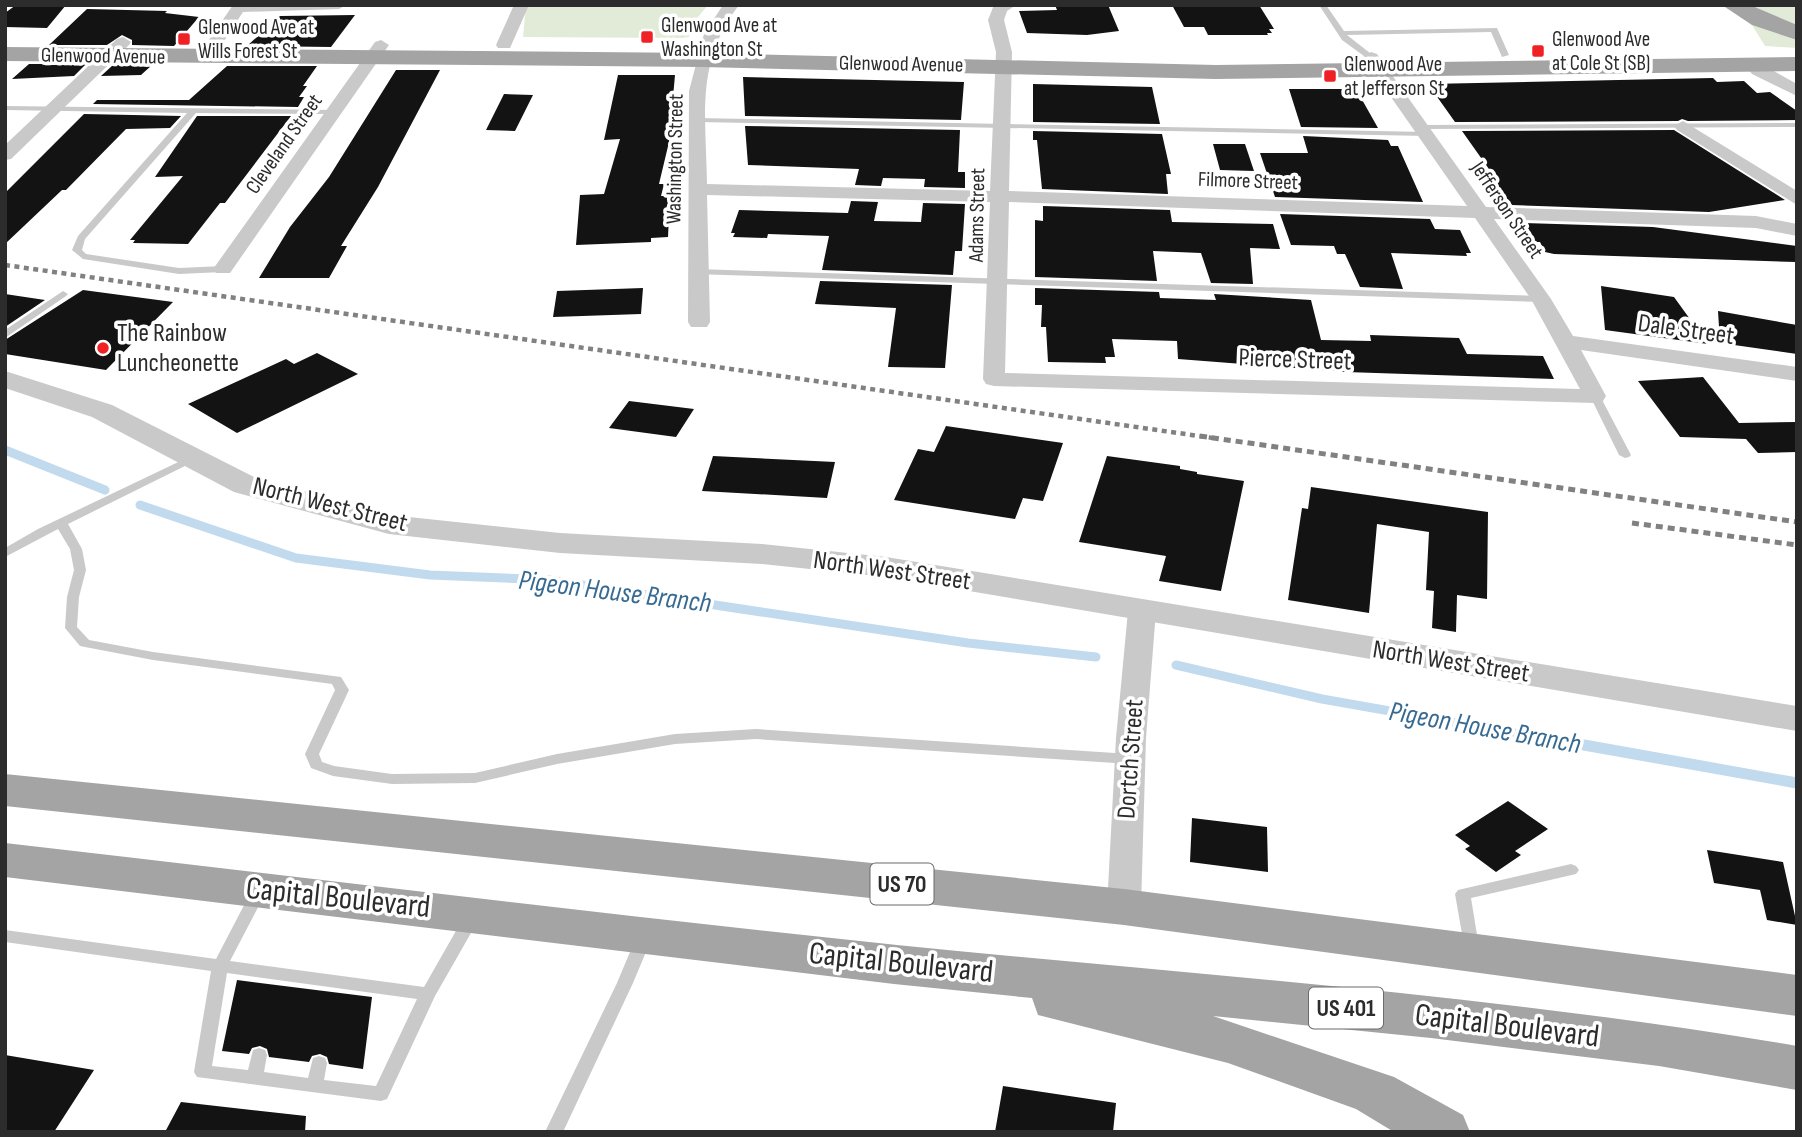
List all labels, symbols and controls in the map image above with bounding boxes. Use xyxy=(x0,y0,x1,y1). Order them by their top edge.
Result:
place label: Glenwood Ave at Washington St xyxy=(661,13,777,62)
place label: Glenwood Ave at Wills Forest St xyxy=(198,15,314,64)
place label: Glenwood Ave at Cole St (SB) xyxy=(1552,27,1650,76)
marker: Glenwood Ave at Washington St xyxy=(639,29,655,45)
marker: Glenwood Ave at Wills Forest St xyxy=(176,31,192,47)
street label: Glenwood Avenue xyxy=(41,42,165,70)
marker: Glenwood Ave at Cole St (SB) xyxy=(1530,43,1546,59)
street label: Glenwood Avenue xyxy=(839,50,963,78)
place label: Glenwood Ave at Jefferson St xyxy=(1344,52,1444,101)
marker: Glenwood Ave at Jefferson St xyxy=(1322,68,1338,84)
street label: Cleveland Street xyxy=(240,89,328,199)
street label: Washington Street xyxy=(661,94,689,224)
street label: Jefferson Street xyxy=(1465,156,1549,263)
street label: Filmore Street xyxy=(1198,167,1298,195)
street label: Adams Street xyxy=(964,168,990,263)
street label: Dale Street xyxy=(1636,308,1736,352)
place label: The Rainbow Luncheonette xyxy=(117,318,239,379)
marker: The Rainbow Luncheonette xyxy=(95,340,111,356)
street label: Pierce Street xyxy=(1238,343,1352,377)
street label: North West Street xyxy=(249,471,411,539)
street label: North West Street xyxy=(812,545,973,597)
water label: Pigeon House Branch xyxy=(517,564,713,620)
street label: North West Street xyxy=(1370,634,1532,690)
water label: Pigeon House Branch xyxy=(1387,695,1584,761)
street label: Dortch Street xyxy=(1111,698,1151,820)
road number: US 70 xyxy=(870,864,934,904)
street label: Capital Boulevard xyxy=(244,869,432,927)
street label: Capital Boulevard xyxy=(807,934,995,992)
road number: US 401 xyxy=(1309,988,1383,1028)
street label: Capital Boulevard xyxy=(1413,995,1601,1057)

